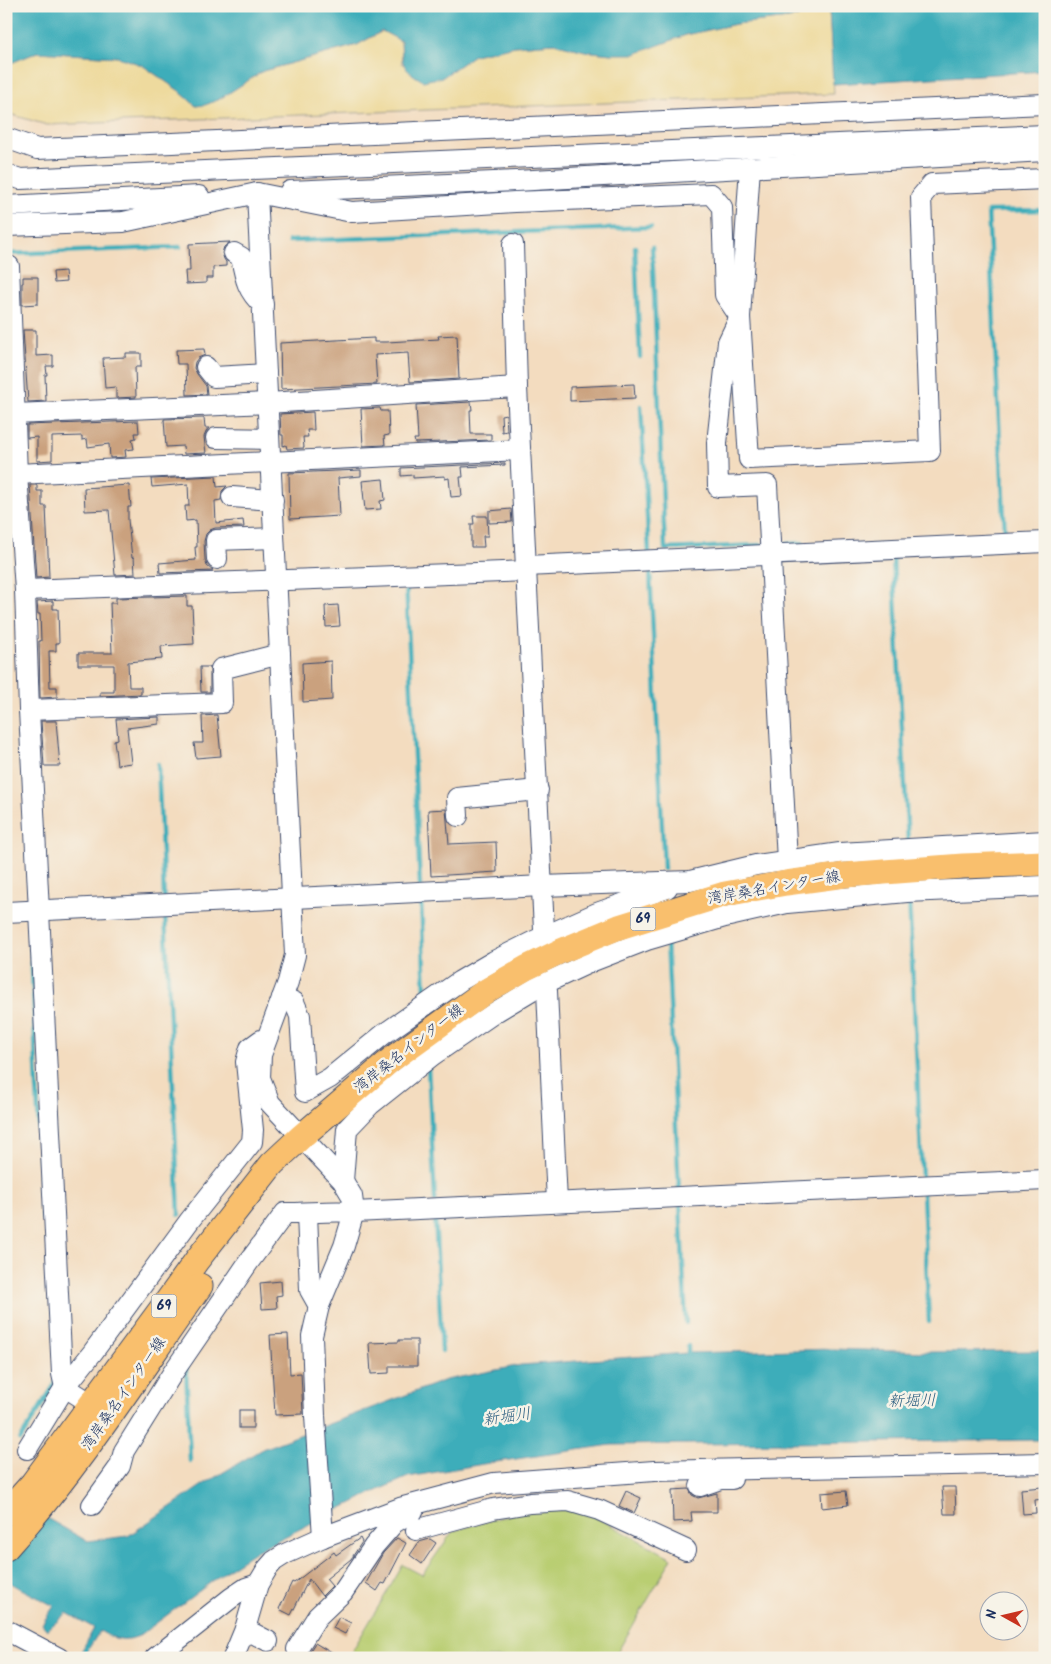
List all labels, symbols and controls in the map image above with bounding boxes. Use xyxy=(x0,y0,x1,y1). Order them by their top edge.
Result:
street label: 湾岸桑名インター線 xyxy=(706,865,842,911)
road number: 69 xyxy=(630,908,656,931)
street label: 湾岸桑名インター線 xyxy=(349,998,469,1100)
road number: 69 xyxy=(152,1294,176,1318)
street label: 湾岸桑名インター線 xyxy=(76,1332,172,1456)
water label: 新堀川 xyxy=(888,1388,936,1414)
water label: 新堀川 xyxy=(481,1401,533,1433)
north arrow xyxy=(978,1592,1028,1642)
text: N xyxy=(981,1608,1004,1620)

